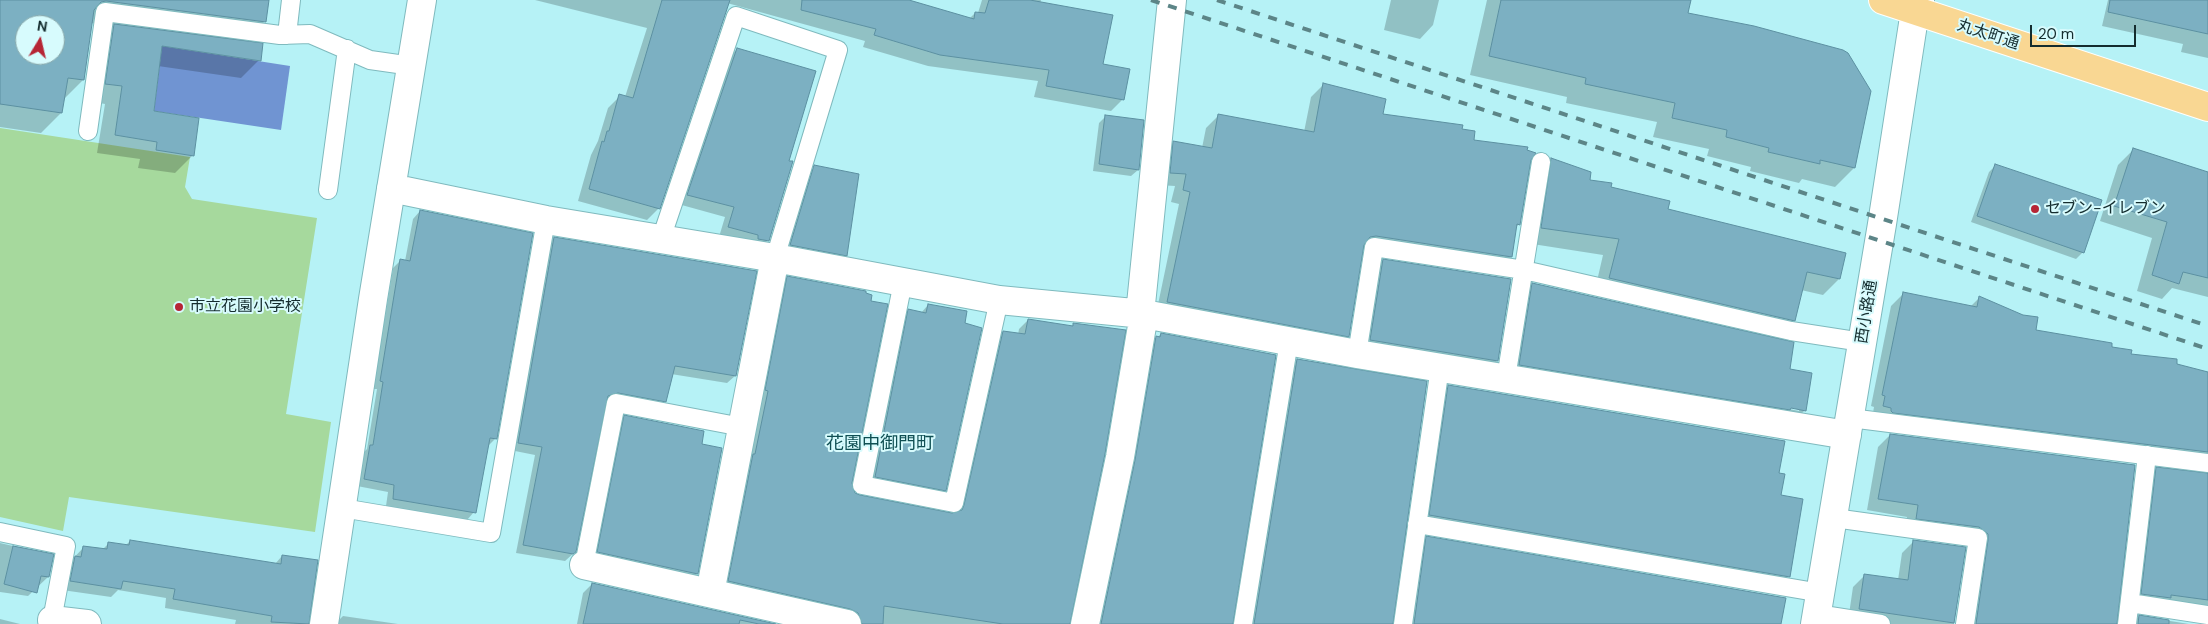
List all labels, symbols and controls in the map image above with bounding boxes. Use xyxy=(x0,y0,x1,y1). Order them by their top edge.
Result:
north arrow xyxy=(15,15,65,65)
scale bar xyxy=(2033,15,2139,47)
text: N xyxy=(36,16,49,36)
street label: 丸太町通 xyxy=(1955,16,2021,54)
text: 20 m xyxy=(2038,24,2074,44)
place label: セブン-イレブン xyxy=(2045,199,2166,219)
marker: セブン-イレブン xyxy=(2029,203,2041,215)
street label: 西小路通 xyxy=(1853,279,1881,345)
place label: 市立花園小学校 xyxy=(189,297,301,317)
marker: 市立花園小学校 xyxy=(173,301,185,313)
district label: 花園中御門町 xyxy=(826,433,934,455)

